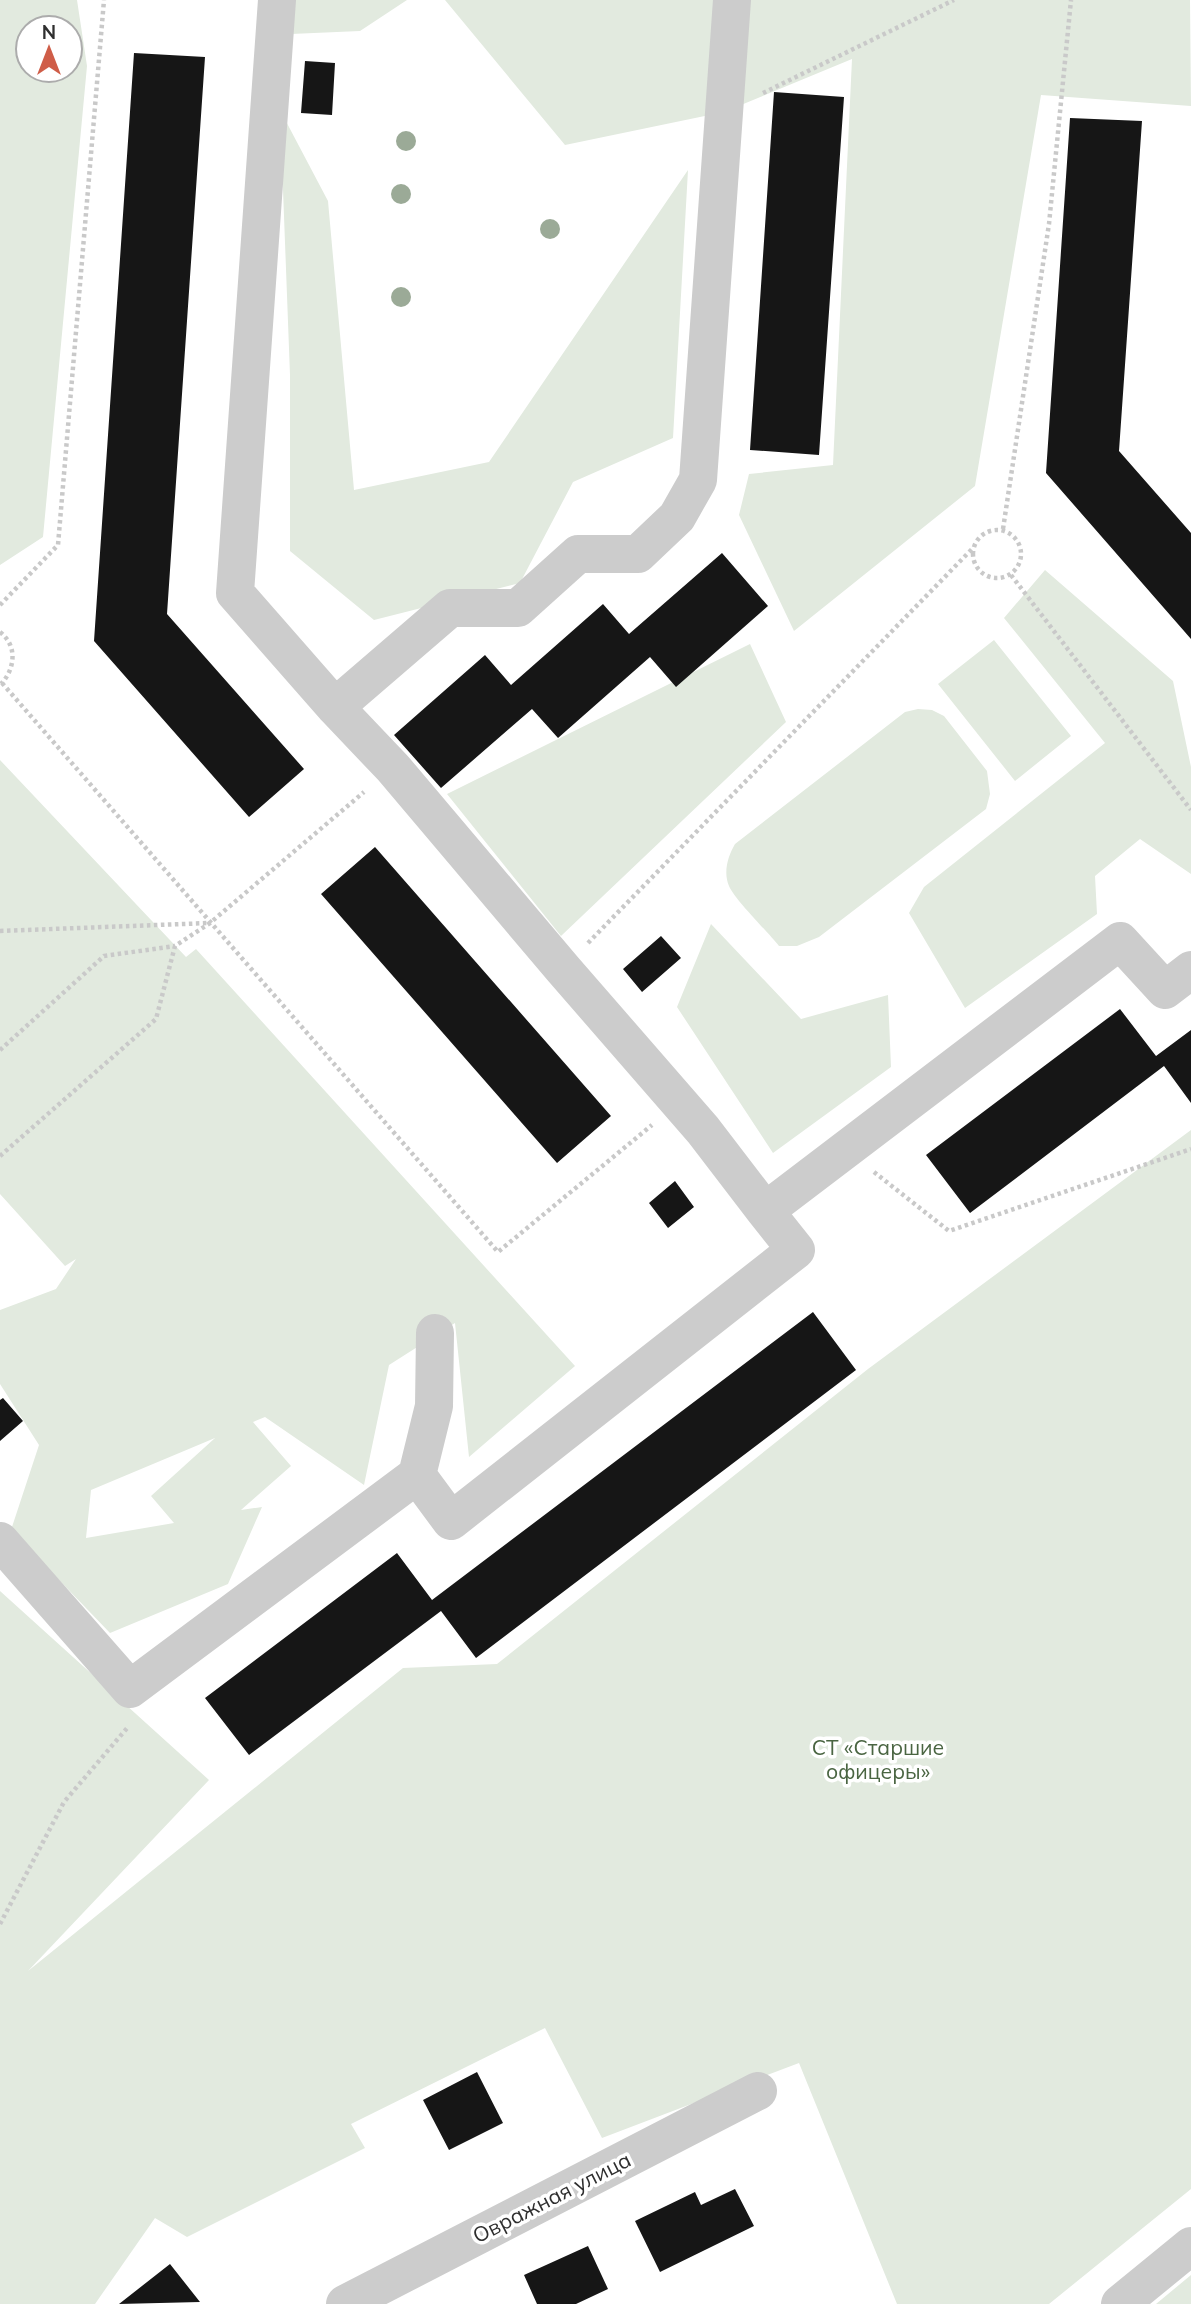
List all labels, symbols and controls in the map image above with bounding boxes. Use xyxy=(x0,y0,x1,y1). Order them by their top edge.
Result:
north arrow xyxy=(14,14,84,84)
text: N xyxy=(42,20,56,44)
park label: СТ «Старшие офицеры» xyxy=(812,1734,944,1784)
street label: Овражная улица xyxy=(468,2146,635,2248)

